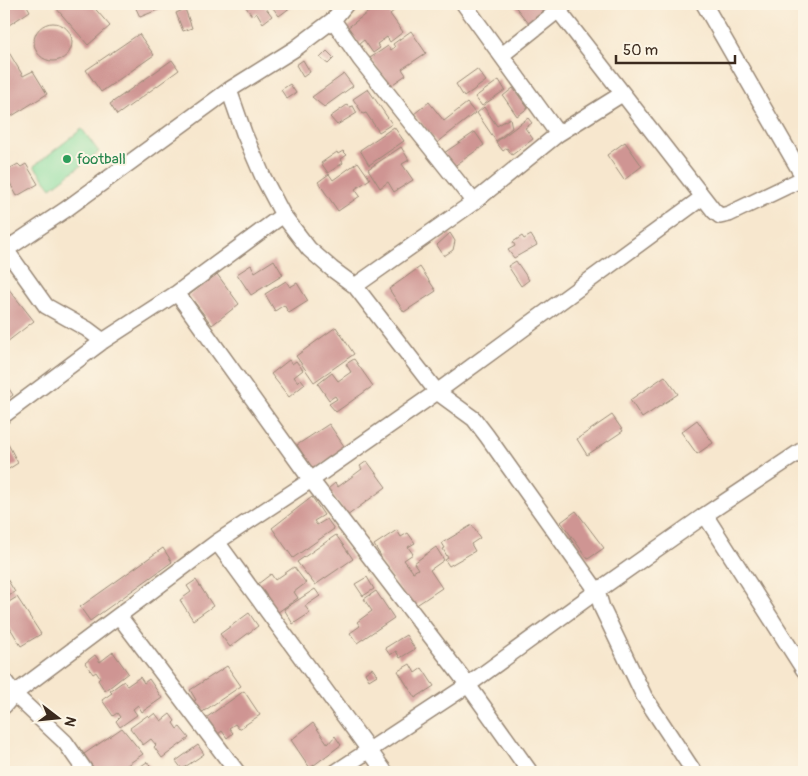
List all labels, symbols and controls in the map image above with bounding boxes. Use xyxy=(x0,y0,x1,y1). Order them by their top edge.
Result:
scale bar xyxy=(616,32,734,64)
text: 50 m xyxy=(623,41,658,60)
place label: football xyxy=(77,150,126,169)
marker: football xyxy=(61,153,73,165)
north arrow xyxy=(32,694,82,744)
text: N xyxy=(61,715,79,728)

